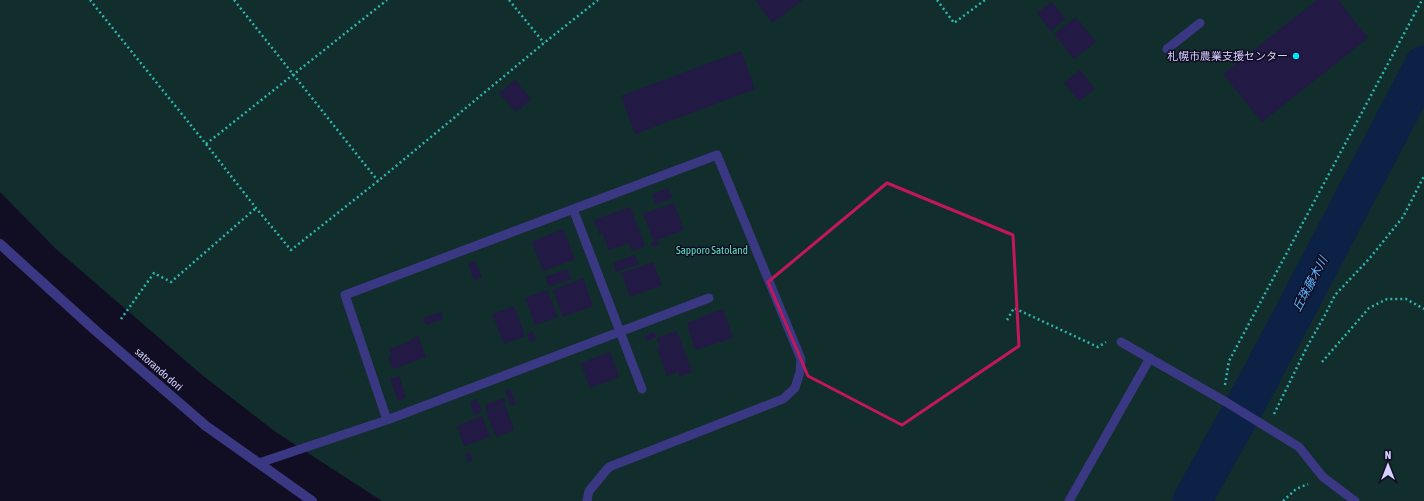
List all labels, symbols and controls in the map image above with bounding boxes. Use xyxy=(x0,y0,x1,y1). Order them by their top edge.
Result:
place label: 札幌市農業支援センター xyxy=(1167,50,1288,62)
marker: 札幌市農業支援センター xyxy=(1291,51,1301,61)
park label: Sapporo Satoland xyxy=(676,244,748,256)
water label: 丘珠藤木川 xyxy=(1290,252,1331,314)
street label: satorando dori xyxy=(133,345,185,393)
north arrow xyxy=(1368,445,1408,485)
text: N xyxy=(1385,449,1391,461)

